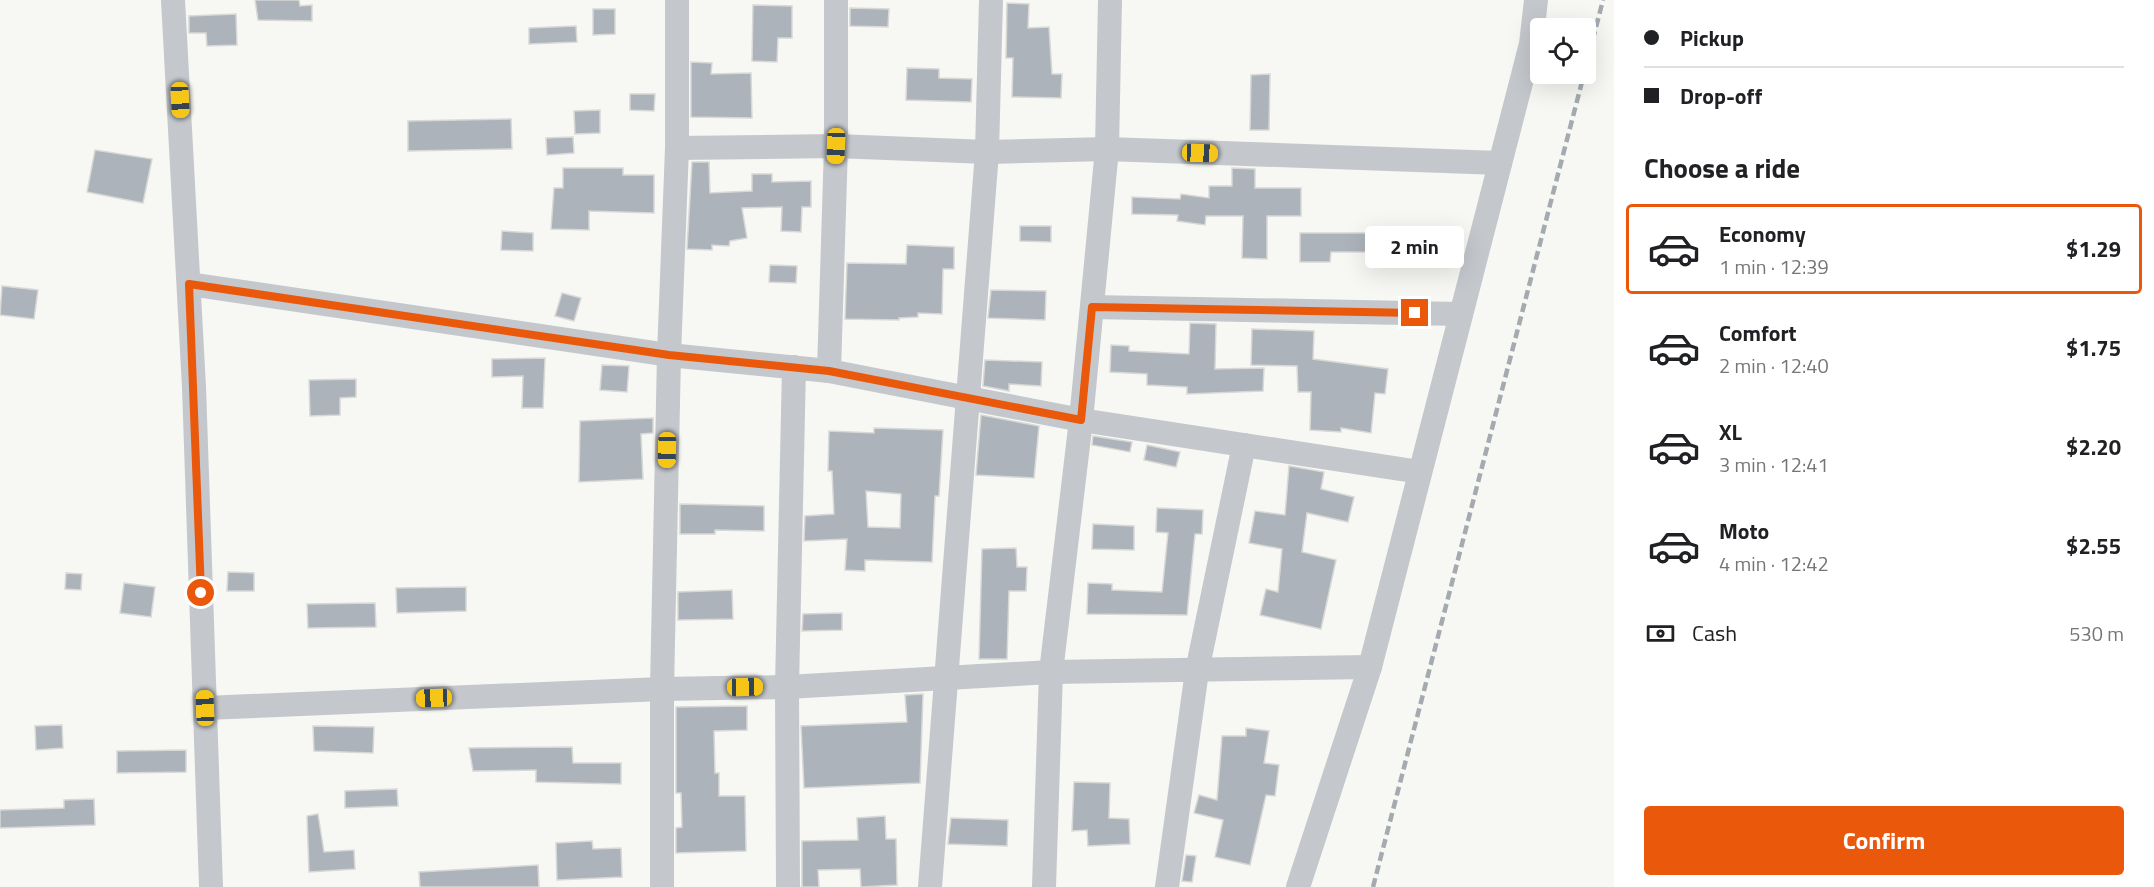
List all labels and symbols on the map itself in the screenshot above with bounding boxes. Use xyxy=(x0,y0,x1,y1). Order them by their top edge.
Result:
car xyxy=(170,82,190,118)
car xyxy=(826,128,846,164)
car xyxy=(1182,143,1218,163)
callout: 2 min xyxy=(1366,226,1464,268)
route end xyxy=(1401,299,1428,326)
car xyxy=(658,432,676,468)
route start xyxy=(187,579,214,606)
car xyxy=(727,678,763,696)
car xyxy=(416,688,452,708)
car xyxy=(195,690,215,726)

